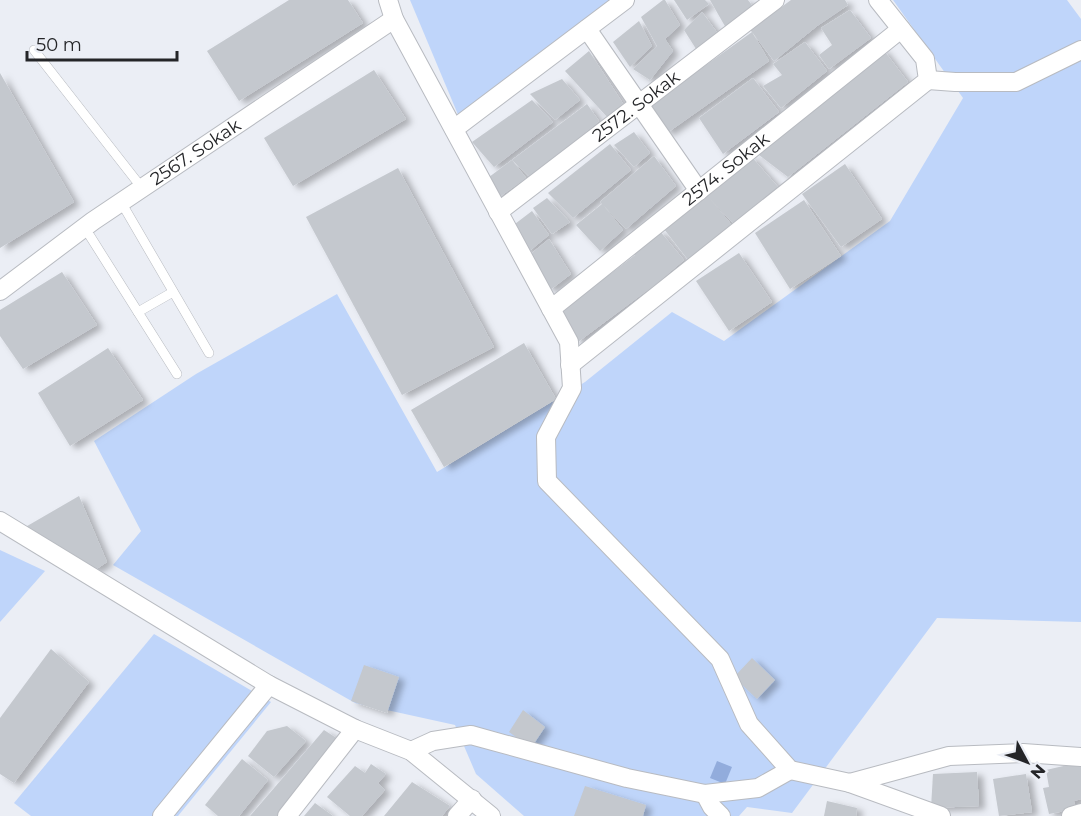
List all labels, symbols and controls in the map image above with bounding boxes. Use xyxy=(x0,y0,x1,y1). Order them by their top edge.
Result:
scale bar xyxy=(27,24,177,62)
text: 50 m xyxy=(36,34,82,56)
street label: 2572. Sokak xyxy=(588,66,684,147)
street label: 2567. Sokak xyxy=(146,114,245,190)
street label: 2574. Sokak xyxy=(678,128,774,210)
north arrow xyxy=(997,732,1057,792)
text: N xyxy=(1027,760,1049,783)

